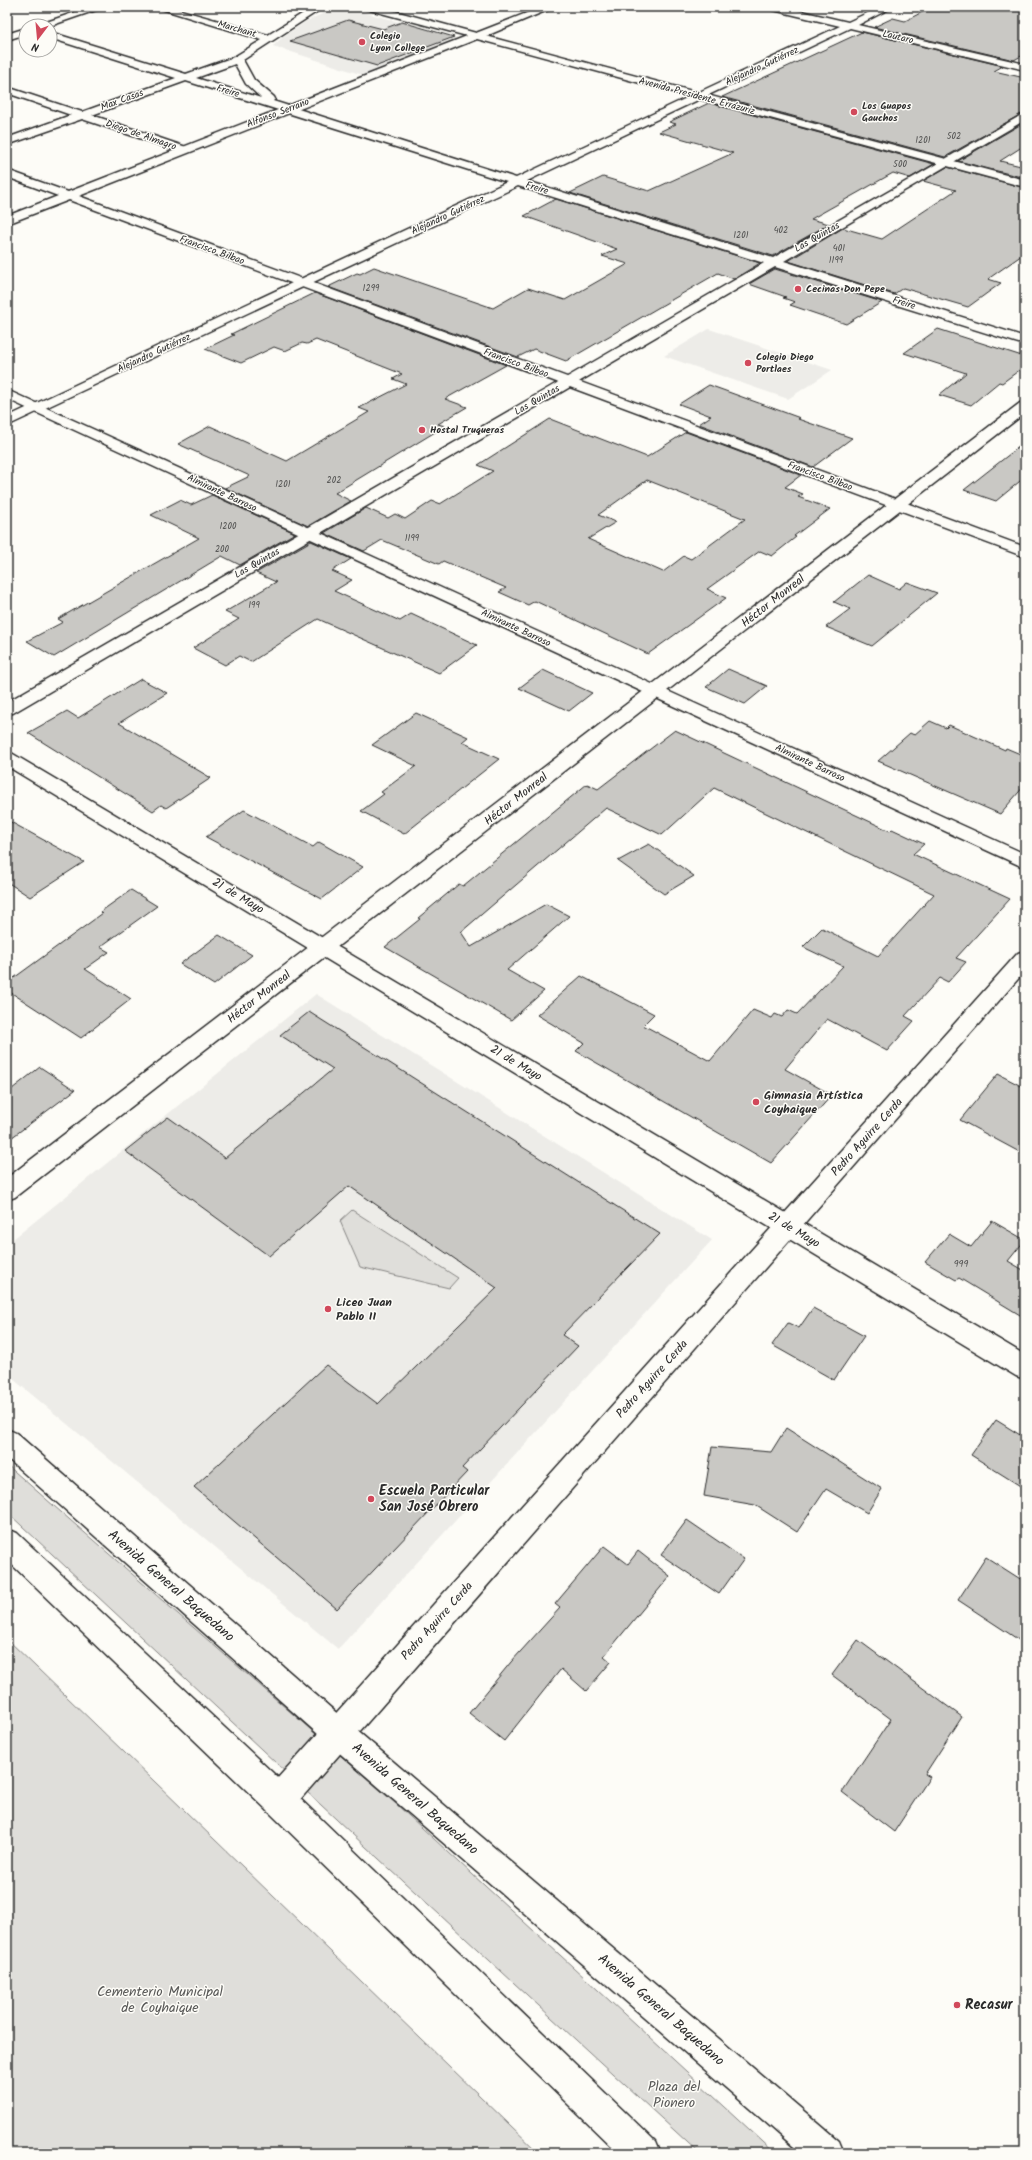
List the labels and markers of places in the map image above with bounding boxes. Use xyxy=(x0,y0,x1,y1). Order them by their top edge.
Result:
place label: Colegio Lyon College xyxy=(370,28,425,56)
marker: Colegio Lyon College xyxy=(357,37,367,47)
place label: Los Guapos Gauchos xyxy=(862,98,911,126)
marker: Los Guapos Gauchos xyxy=(849,107,859,117)
place label: Cecinas Don Pepe xyxy=(806,281,885,297)
marker: Cecinas Don Pepe xyxy=(793,284,803,294)
place label: Colegio Diego Portlaes xyxy=(756,349,814,377)
marker: Colegio Diego Portlaes xyxy=(743,358,753,368)
place label: Hostal Truqueras xyxy=(430,422,504,438)
marker: Hostal Truqueras xyxy=(417,425,427,435)
place label: Gimnasia Artística Coyhaique xyxy=(764,1086,863,1119)
marker: Gimnasia Artística Coyhaique xyxy=(751,1097,761,1107)
place label: Liceo Juan Pablo II xyxy=(336,1293,392,1326)
marker: Liceo Juan Pablo II xyxy=(323,1304,333,1314)
place label: Escuela Particular San José Obrero xyxy=(379,1480,490,1518)
marker: Escuela Particular San José Obrero xyxy=(366,1494,376,1504)
place label: Recasur xyxy=(965,1994,1014,2016)
marker: Recasur xyxy=(952,2000,962,2010)

